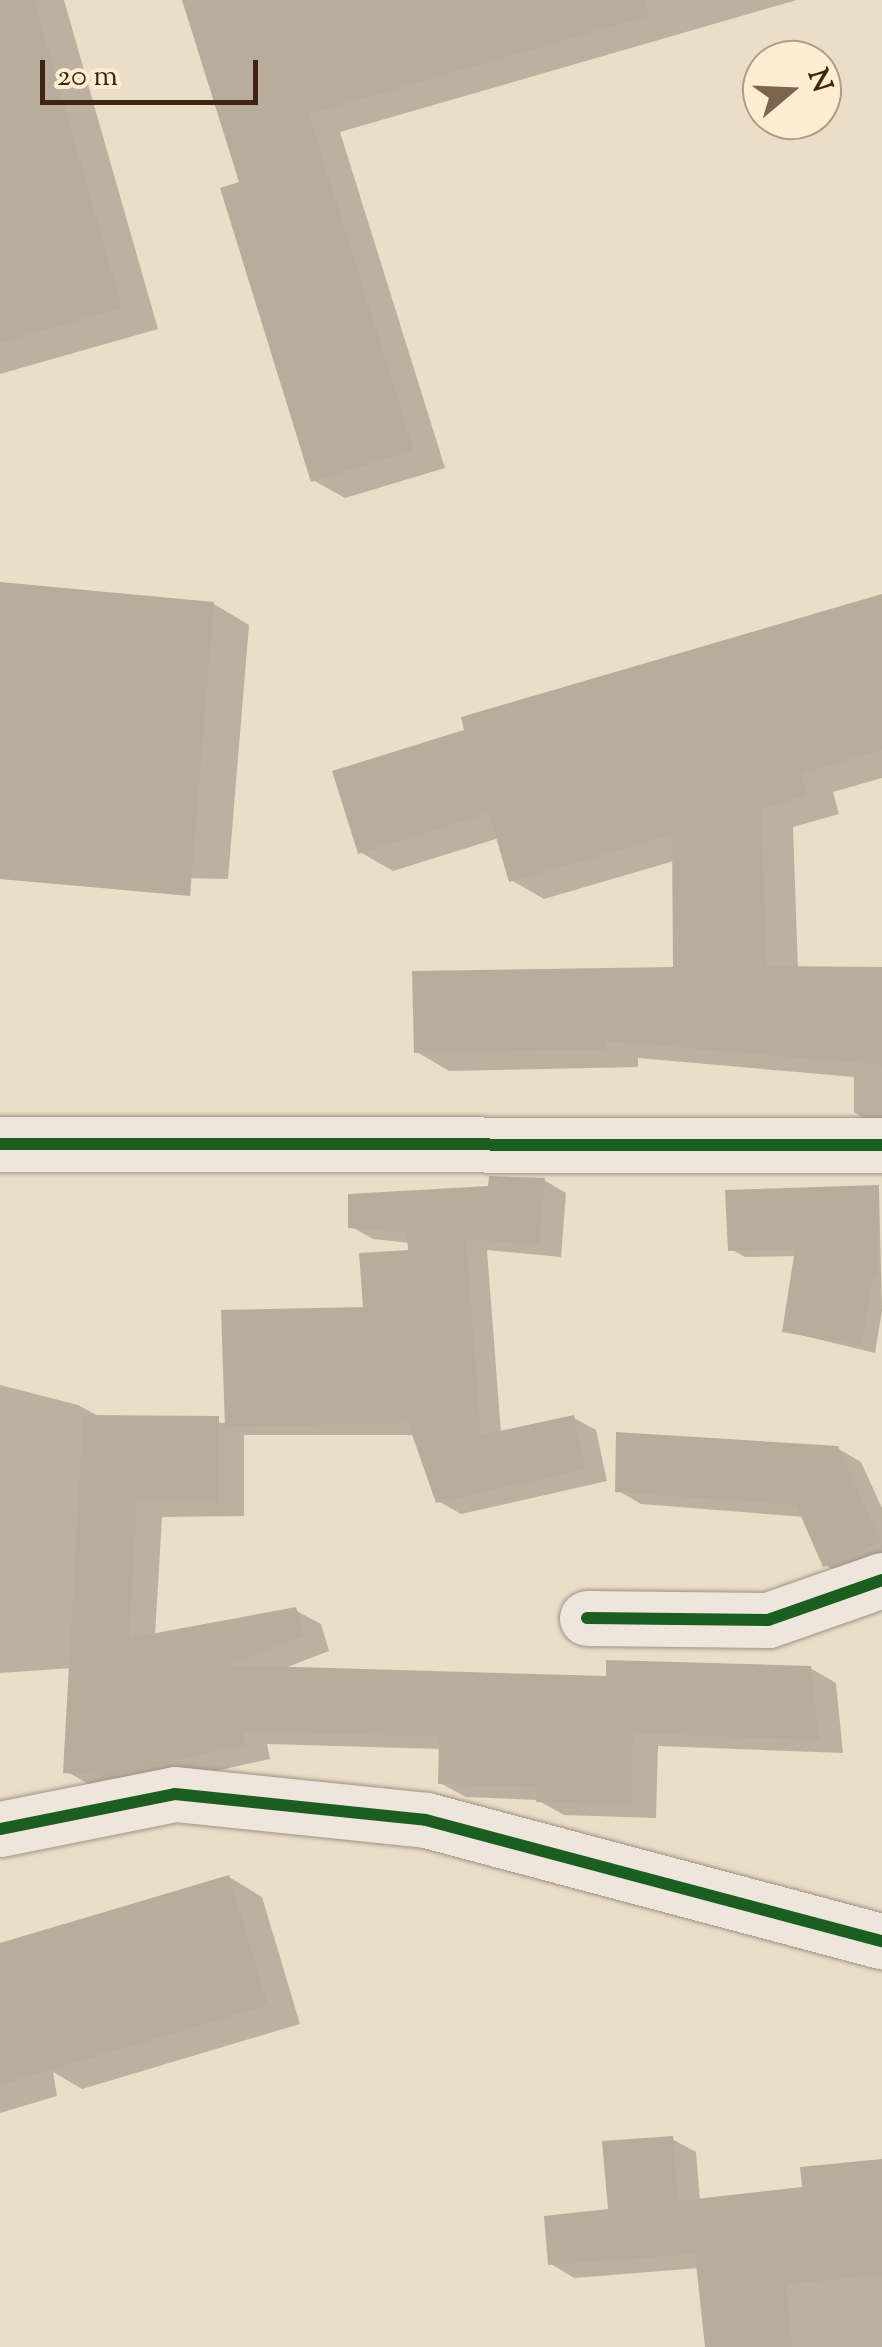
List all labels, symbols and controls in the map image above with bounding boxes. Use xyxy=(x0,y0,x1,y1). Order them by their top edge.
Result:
scale bar xyxy=(45,40,262,102)
north arrow xyxy=(742,40,842,140)
text: 20 m xyxy=(57,56,118,99)
text: N xyxy=(796,64,841,98)

